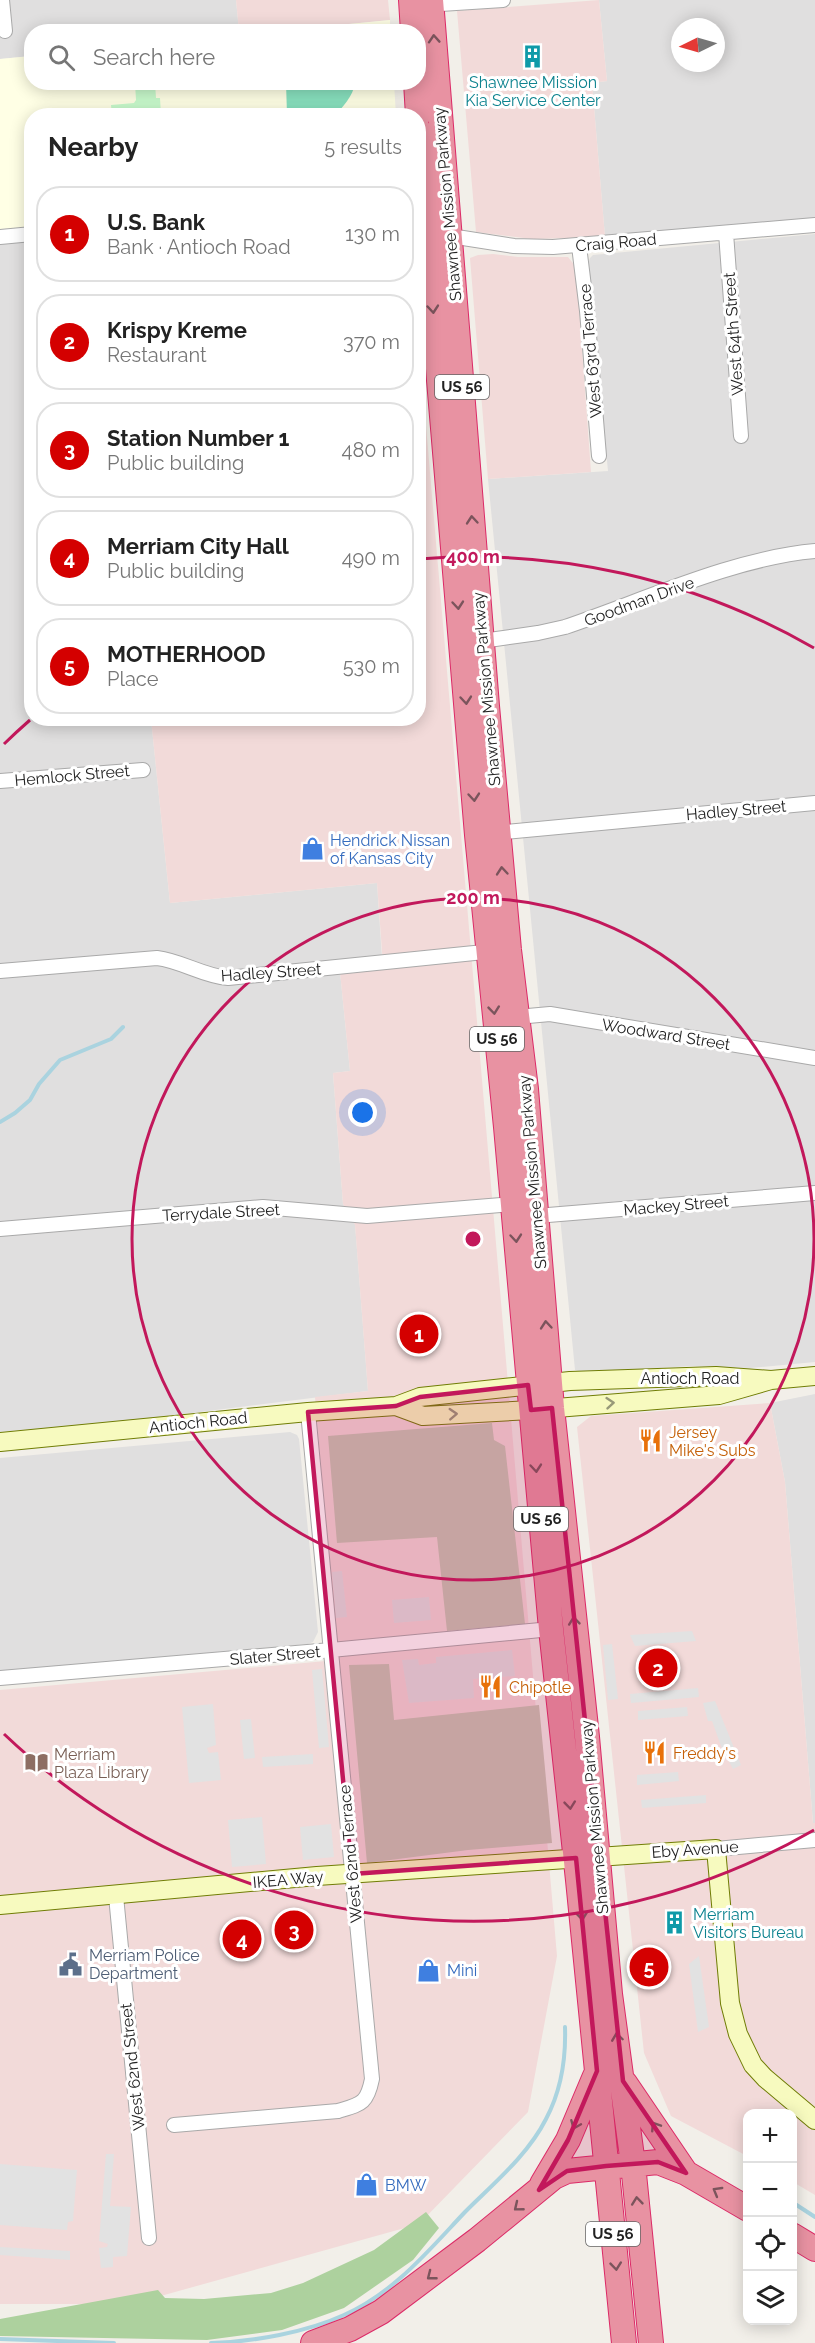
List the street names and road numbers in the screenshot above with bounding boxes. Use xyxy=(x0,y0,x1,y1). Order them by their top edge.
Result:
street label: Shawnee Mission Parkway xyxy=(430,106,465,302)
street label: Craig Road xyxy=(575,229,657,255)
street label: West 64th Street xyxy=(720,271,747,396)
street label: West 63rd Terrace xyxy=(575,283,606,419)
road number: US 56 xyxy=(435,375,489,399)
street label: Goodman Drive xyxy=(582,573,697,630)
street label: Shawnee Mission Parkway xyxy=(469,591,504,787)
street label: Hemlock Street xyxy=(14,761,131,790)
street label: Hadley Street xyxy=(685,797,788,824)
street label: Hadley Street xyxy=(220,959,323,985)
street label: Woodward Street xyxy=(600,1015,732,1054)
road number: US 56 xyxy=(470,1027,524,1051)
street label: Shawnee Mission Parkway xyxy=(515,1074,550,1270)
street label: Mackey Street xyxy=(623,1191,730,1220)
street label: Terrydale Street xyxy=(162,1200,281,1225)
street label: Antioch Road xyxy=(640,1369,740,1388)
street label: Antioch Road xyxy=(148,1408,248,1437)
road number: US 56 xyxy=(514,1507,568,1531)
street label: Slater Street xyxy=(229,1642,322,1669)
street label: Shawnee Mission Parkway xyxy=(577,1719,612,1915)
street label: West 62nd Terrace xyxy=(335,1784,366,1924)
street label: Eby Avenue xyxy=(651,1837,739,1862)
street label: IKEA Way xyxy=(252,1867,325,1892)
street label: West 62nd Street xyxy=(116,2002,149,2132)
road number: US 56 xyxy=(586,2222,640,2246)

